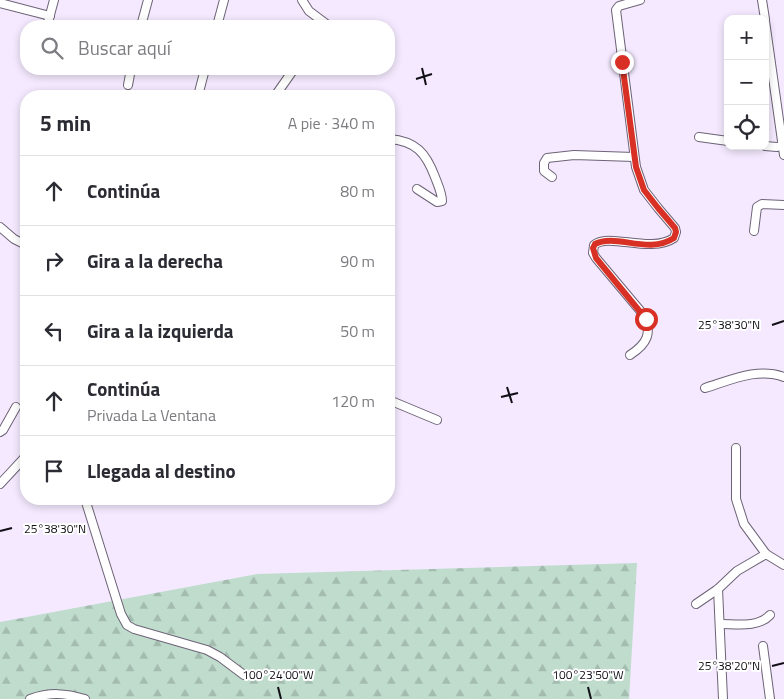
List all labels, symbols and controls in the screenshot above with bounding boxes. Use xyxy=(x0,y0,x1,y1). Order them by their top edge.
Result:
map controls xyxy=(724,15,769,150)
button: + xyxy=(724,15,769,60)
search box xyxy=(20,20,395,75)
text: Buscar aquí xyxy=(78,33,171,62)
icon: search xyxy=(38,34,66,62)
route end xyxy=(611,51,634,74)
button: − xyxy=(724,60,769,105)
button: locate xyxy=(724,105,769,150)
text: 5 min xyxy=(40,107,91,139)
text: A pie · 340 m xyxy=(288,111,375,135)
text: Continúa xyxy=(87,176,160,205)
icon: ahead xyxy=(40,177,68,205)
text: 80 m xyxy=(340,179,375,203)
text: Gira a la derecha xyxy=(87,246,223,275)
icon: right xyxy=(40,247,68,275)
text: 90 m xyxy=(340,249,375,273)
route start xyxy=(635,308,658,331)
text: 25°38'30"N xyxy=(698,315,760,334)
text: Gira a la izquierda xyxy=(87,316,234,345)
icon: left xyxy=(40,317,68,345)
text: 50 m xyxy=(340,319,375,343)
text: Continúa xyxy=(87,374,160,403)
icon: ahead xyxy=(40,387,68,415)
text: 120 m xyxy=(331,389,375,413)
text: Privada La Ventana xyxy=(87,403,216,427)
text: Llegada al destino xyxy=(87,456,236,485)
icon: arrive xyxy=(40,457,68,485)
text: 25°38'30"N xyxy=(24,519,86,538)
text: 25°38'20"N xyxy=(698,656,760,675)
text: 100°24'00"W xyxy=(242,665,314,684)
text: 100°23'50"W xyxy=(552,665,624,684)

